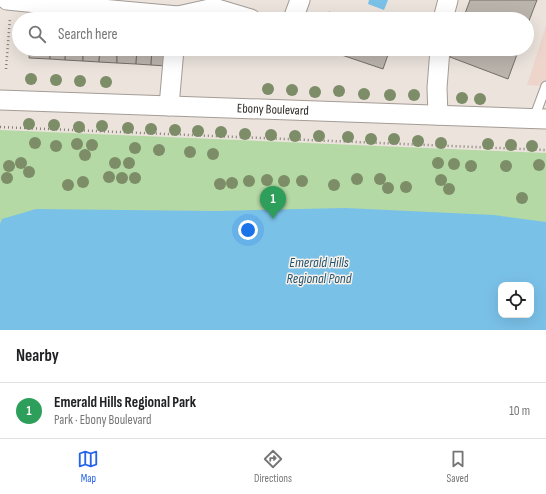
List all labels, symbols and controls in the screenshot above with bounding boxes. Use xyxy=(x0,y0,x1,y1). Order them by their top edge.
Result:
search box xyxy=(12,12,534,56)
icon: search xyxy=(26,23,48,45)
text: Search here xyxy=(58,25,118,44)
street label: Ebony Boulevard xyxy=(237,100,309,119)
pin: 1 xyxy=(260,186,286,219)
your location xyxy=(238,220,258,240)
water label: Emerald Hills Regional Pond xyxy=(287,254,353,287)
map controls xyxy=(498,282,534,318)
button: locate xyxy=(498,282,534,318)
text: Nearby xyxy=(16,346,59,366)
text: Emerald Hills Regional Park xyxy=(54,393,196,412)
text: 1 xyxy=(26,403,32,419)
text: 10 m xyxy=(509,403,530,419)
text: Park · Ebony Boulevard xyxy=(54,412,151,428)
tab: Map xyxy=(77,448,99,485)
tab: Directions xyxy=(254,448,292,485)
tab: Saved xyxy=(447,448,469,485)

